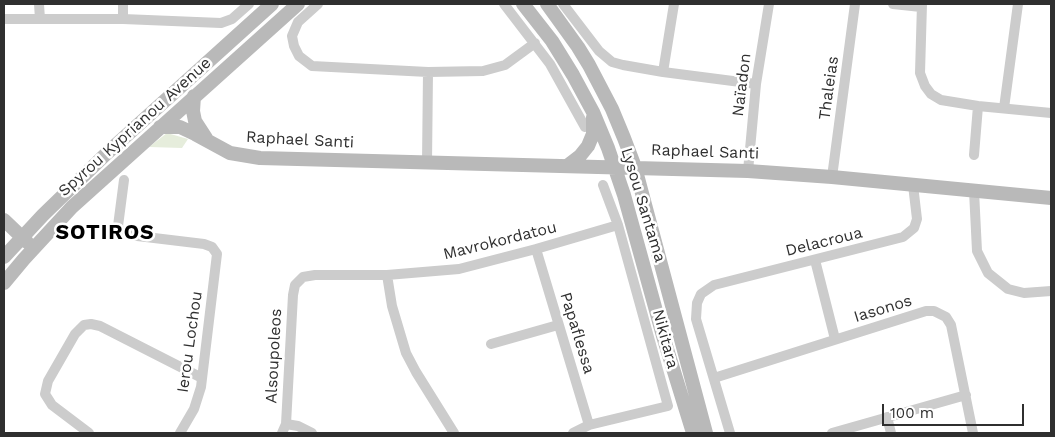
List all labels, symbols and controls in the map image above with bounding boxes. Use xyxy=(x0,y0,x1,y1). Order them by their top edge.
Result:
street label: Naïadon xyxy=(729,52,755,118)
street label: Spyrou Kyprianou Avenue xyxy=(55,53,215,201)
street label: Thaleias xyxy=(815,55,843,121)
street label: Raphael Santi xyxy=(245,128,355,152)
street label: Raphael Santi xyxy=(651,141,759,163)
street label: Lysou Santama xyxy=(616,146,670,264)
street label: Mavrokordatou xyxy=(441,218,559,264)
district label: SOTIROS xyxy=(55,220,155,246)
street label: Delacroua xyxy=(784,223,864,261)
street label: Ierou Lochou xyxy=(173,290,207,394)
street label: Papaflessa xyxy=(556,290,598,376)
street label: Iasonos xyxy=(852,291,914,327)
street label: Nikitara xyxy=(648,307,682,371)
street label: Alsoupoleos xyxy=(262,308,286,404)
scale bar xyxy=(885,394,1028,426)
text: 100 m xyxy=(890,404,934,422)

